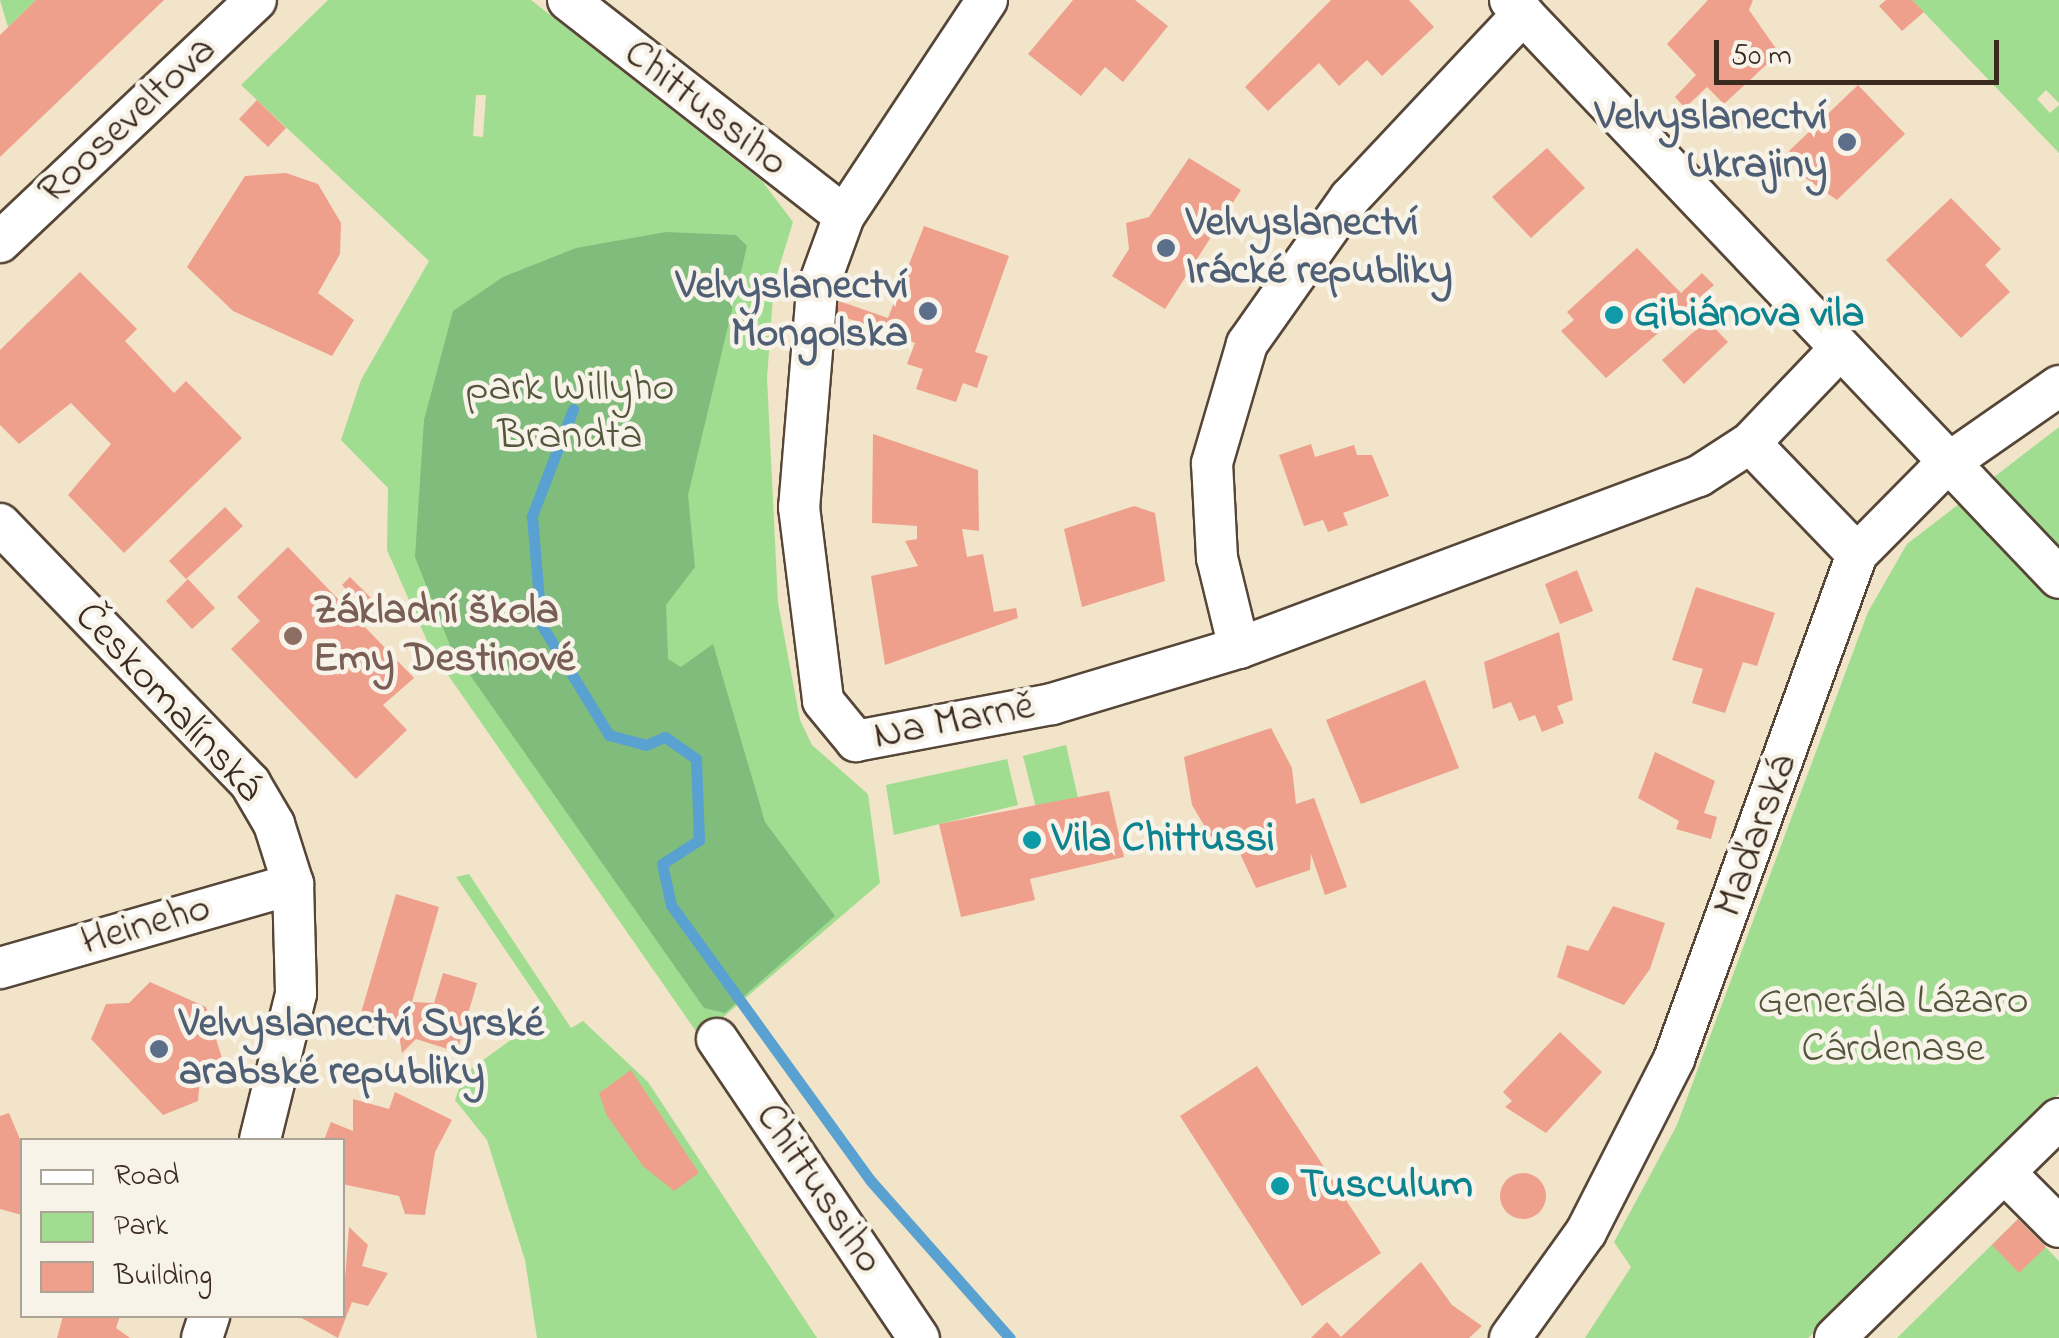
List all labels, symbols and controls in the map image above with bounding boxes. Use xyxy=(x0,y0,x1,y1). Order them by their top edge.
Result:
scale bar xyxy=(1719,20,2004,82)
street label: Rooseveltova xyxy=(28,26,228,216)
street label: Chittussiho xyxy=(613,29,797,189)
text: 50 m xyxy=(1731,35,1792,79)
place label: Velvyslanectví Ukrajiny xyxy=(1595,93,1827,192)
marker: Velvyslanectví Ukrajiny xyxy=(1836,131,1858,153)
place label: Velvyslanectví Irácké republiky xyxy=(1186,199,1452,298)
marker: Velvyslanectví Irácké republiky xyxy=(1155,237,1177,259)
place label: Velvyslanectví Mongolska xyxy=(676,262,908,360)
place label: Gibiánova vila xyxy=(1634,290,1864,340)
marker: Velvyslanectví Mongolska xyxy=(917,300,939,322)
marker: Gibiánova vila xyxy=(1603,304,1625,326)
park label: park Willyho Brandta xyxy=(466,364,674,462)
place label: Základní škola Emy Destinové xyxy=(313,587,575,686)
street label: Českomalínská xyxy=(63,593,273,813)
marker: Základní škola Emy Destinové xyxy=(282,625,304,647)
street label: Na Marně xyxy=(870,682,1038,762)
street label: Maďarská xyxy=(1704,748,1810,924)
place label: Vila Chittussi xyxy=(1052,815,1275,865)
marker: Vila Chittussi xyxy=(1021,829,1043,851)
street label: Heineho xyxy=(76,884,216,968)
park label: Generála Lázaro Cárdenase xyxy=(1757,977,2029,1076)
place label: Velvyslanectví Syrské arabské republiky xyxy=(179,1000,544,1098)
marker: Velvyslanectví Syrské arabské republiky xyxy=(148,1038,170,1060)
street label: Chittussiho xyxy=(743,1094,893,1284)
legend xyxy=(20,1138,345,1318)
text: Road xyxy=(114,1155,179,1199)
place label: Tusculum xyxy=(1300,1161,1473,1211)
marker: Tusculum xyxy=(1269,1175,1291,1197)
text: Park xyxy=(114,1205,168,1249)
text: Building xyxy=(114,1255,212,1299)

